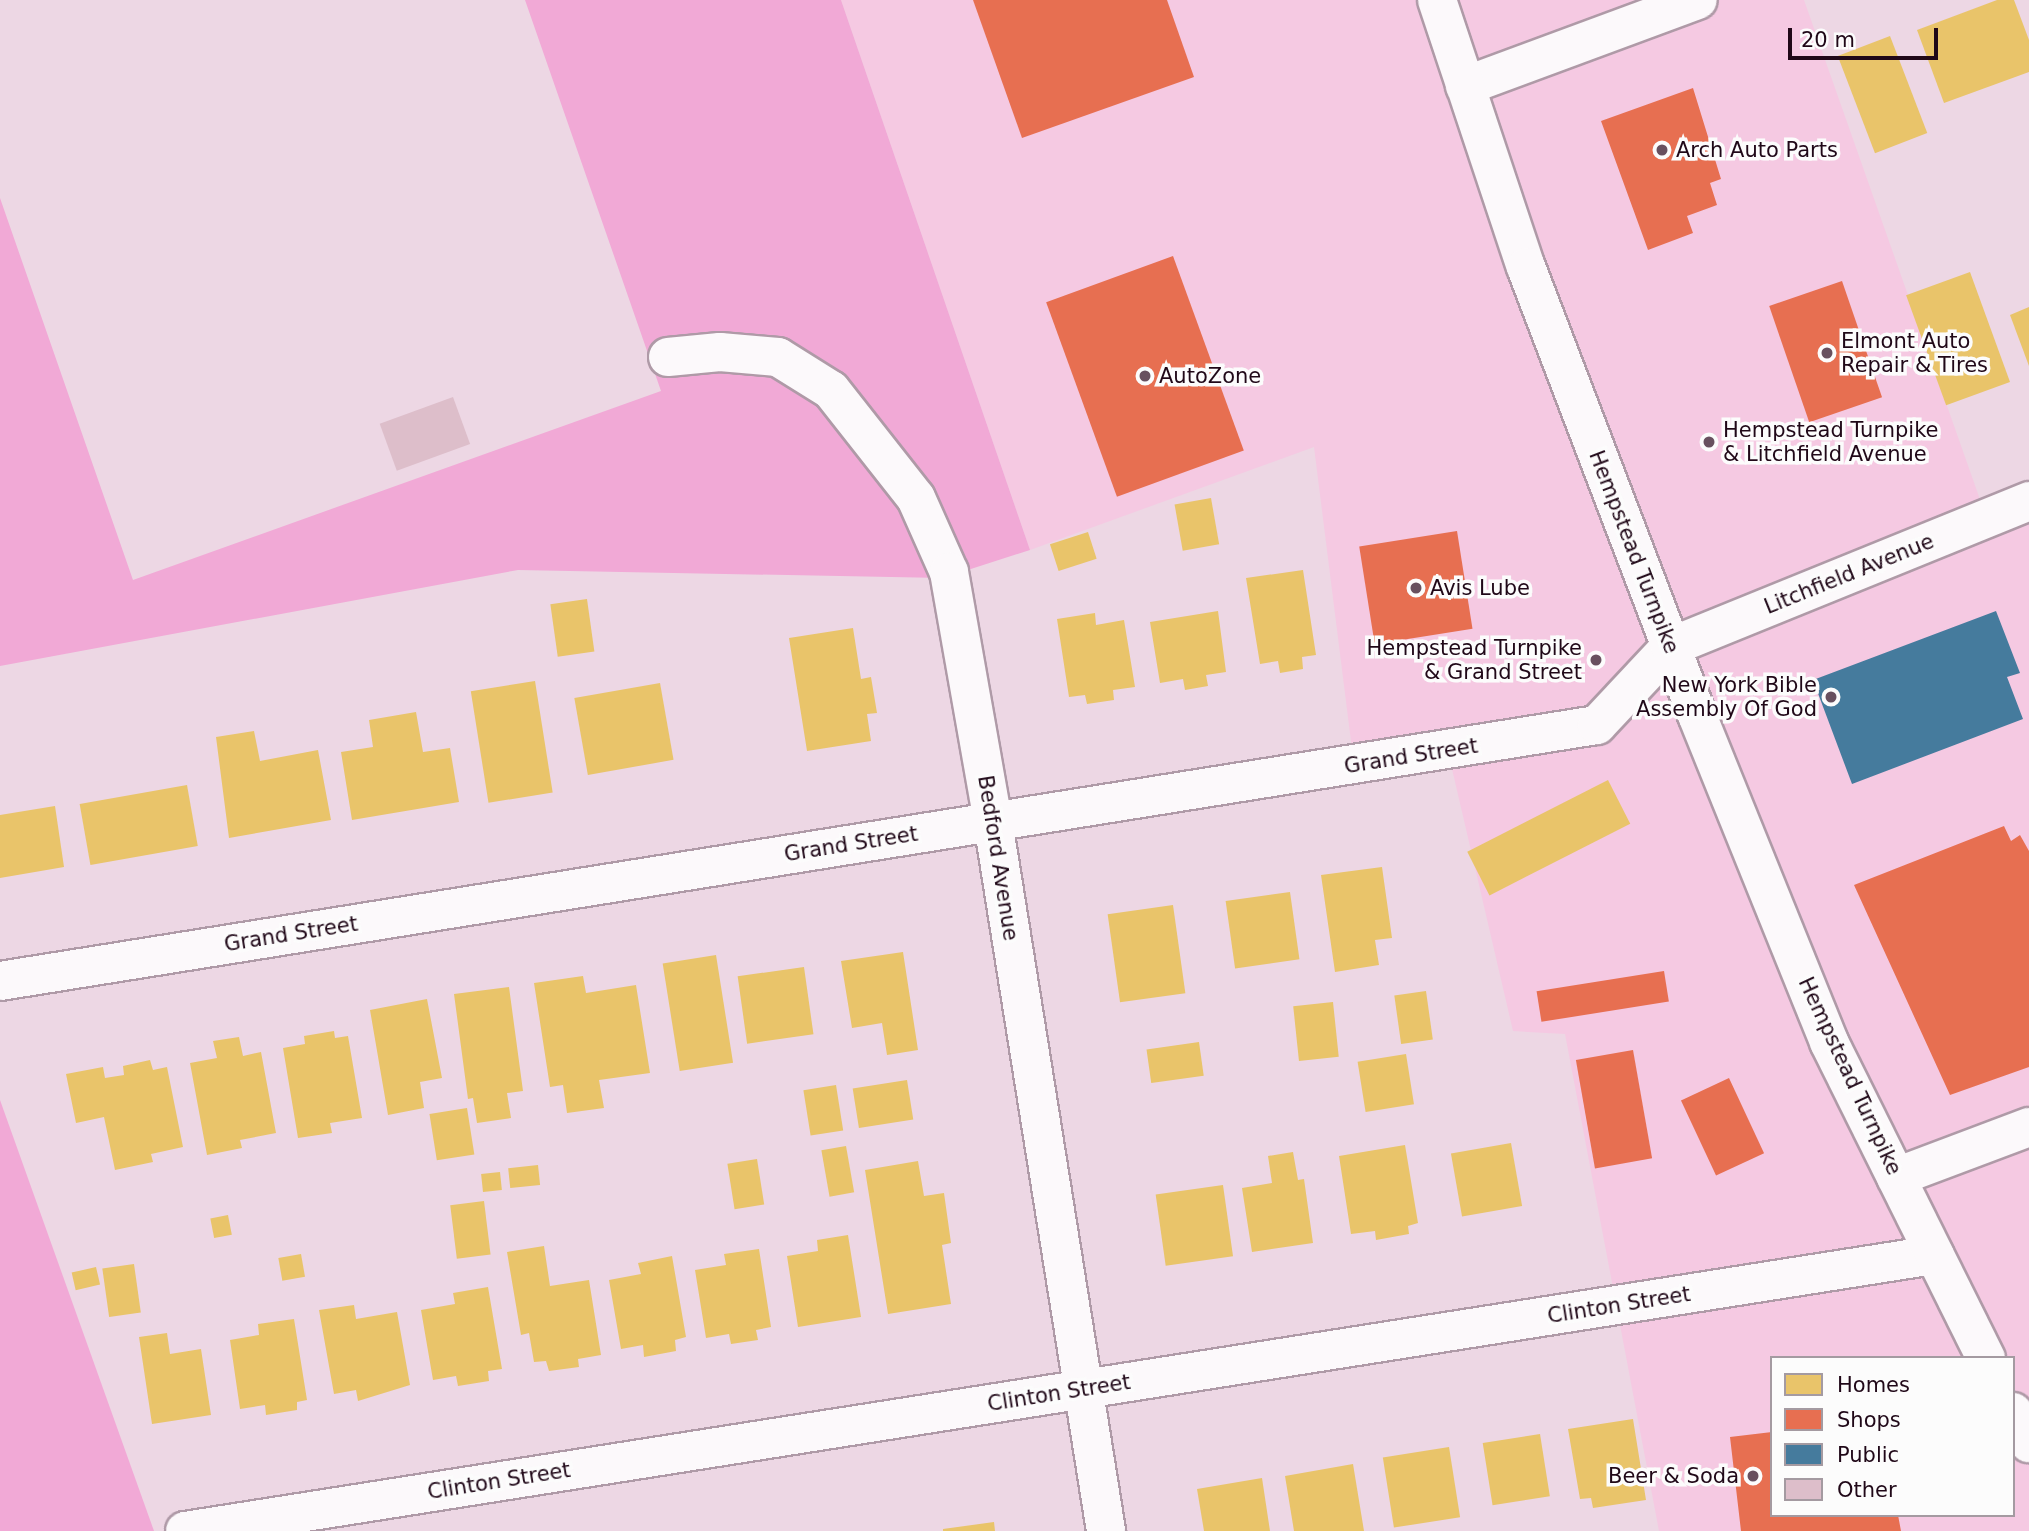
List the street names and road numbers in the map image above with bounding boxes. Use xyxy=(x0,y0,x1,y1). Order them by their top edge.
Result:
street label: Hempstead Turnpike xyxy=(1584,447,1684,657)
street label: Litchfield Avenue xyxy=(1761,528,1937,620)
street label: Grand Street xyxy=(1342,733,1480,779)
street label: Bedford Avenue xyxy=(972,773,1024,943)
street label: Grand Street xyxy=(782,821,920,867)
street label: Grand Street xyxy=(222,911,360,957)
street label: Hempstead Turnpike xyxy=(1793,973,1907,1179)
street label: Clinton Street xyxy=(1546,1281,1692,1329)
street label: Clinton Street xyxy=(986,1369,1132,1417)
street label: Clinton Street xyxy=(426,1457,572,1505)

